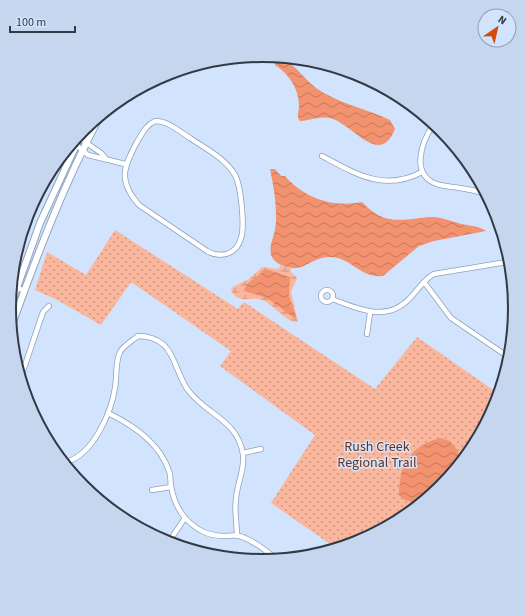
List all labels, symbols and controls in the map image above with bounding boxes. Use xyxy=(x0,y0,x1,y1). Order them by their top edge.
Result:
scale bar xyxy=(10,8,75,34)
north arrow xyxy=(477,8,517,48)
text: N xyxy=(495,12,510,28)
text: 100 m xyxy=(16,14,46,31)
park label: Rush Creek Regional Trail xyxy=(337,437,417,473)

